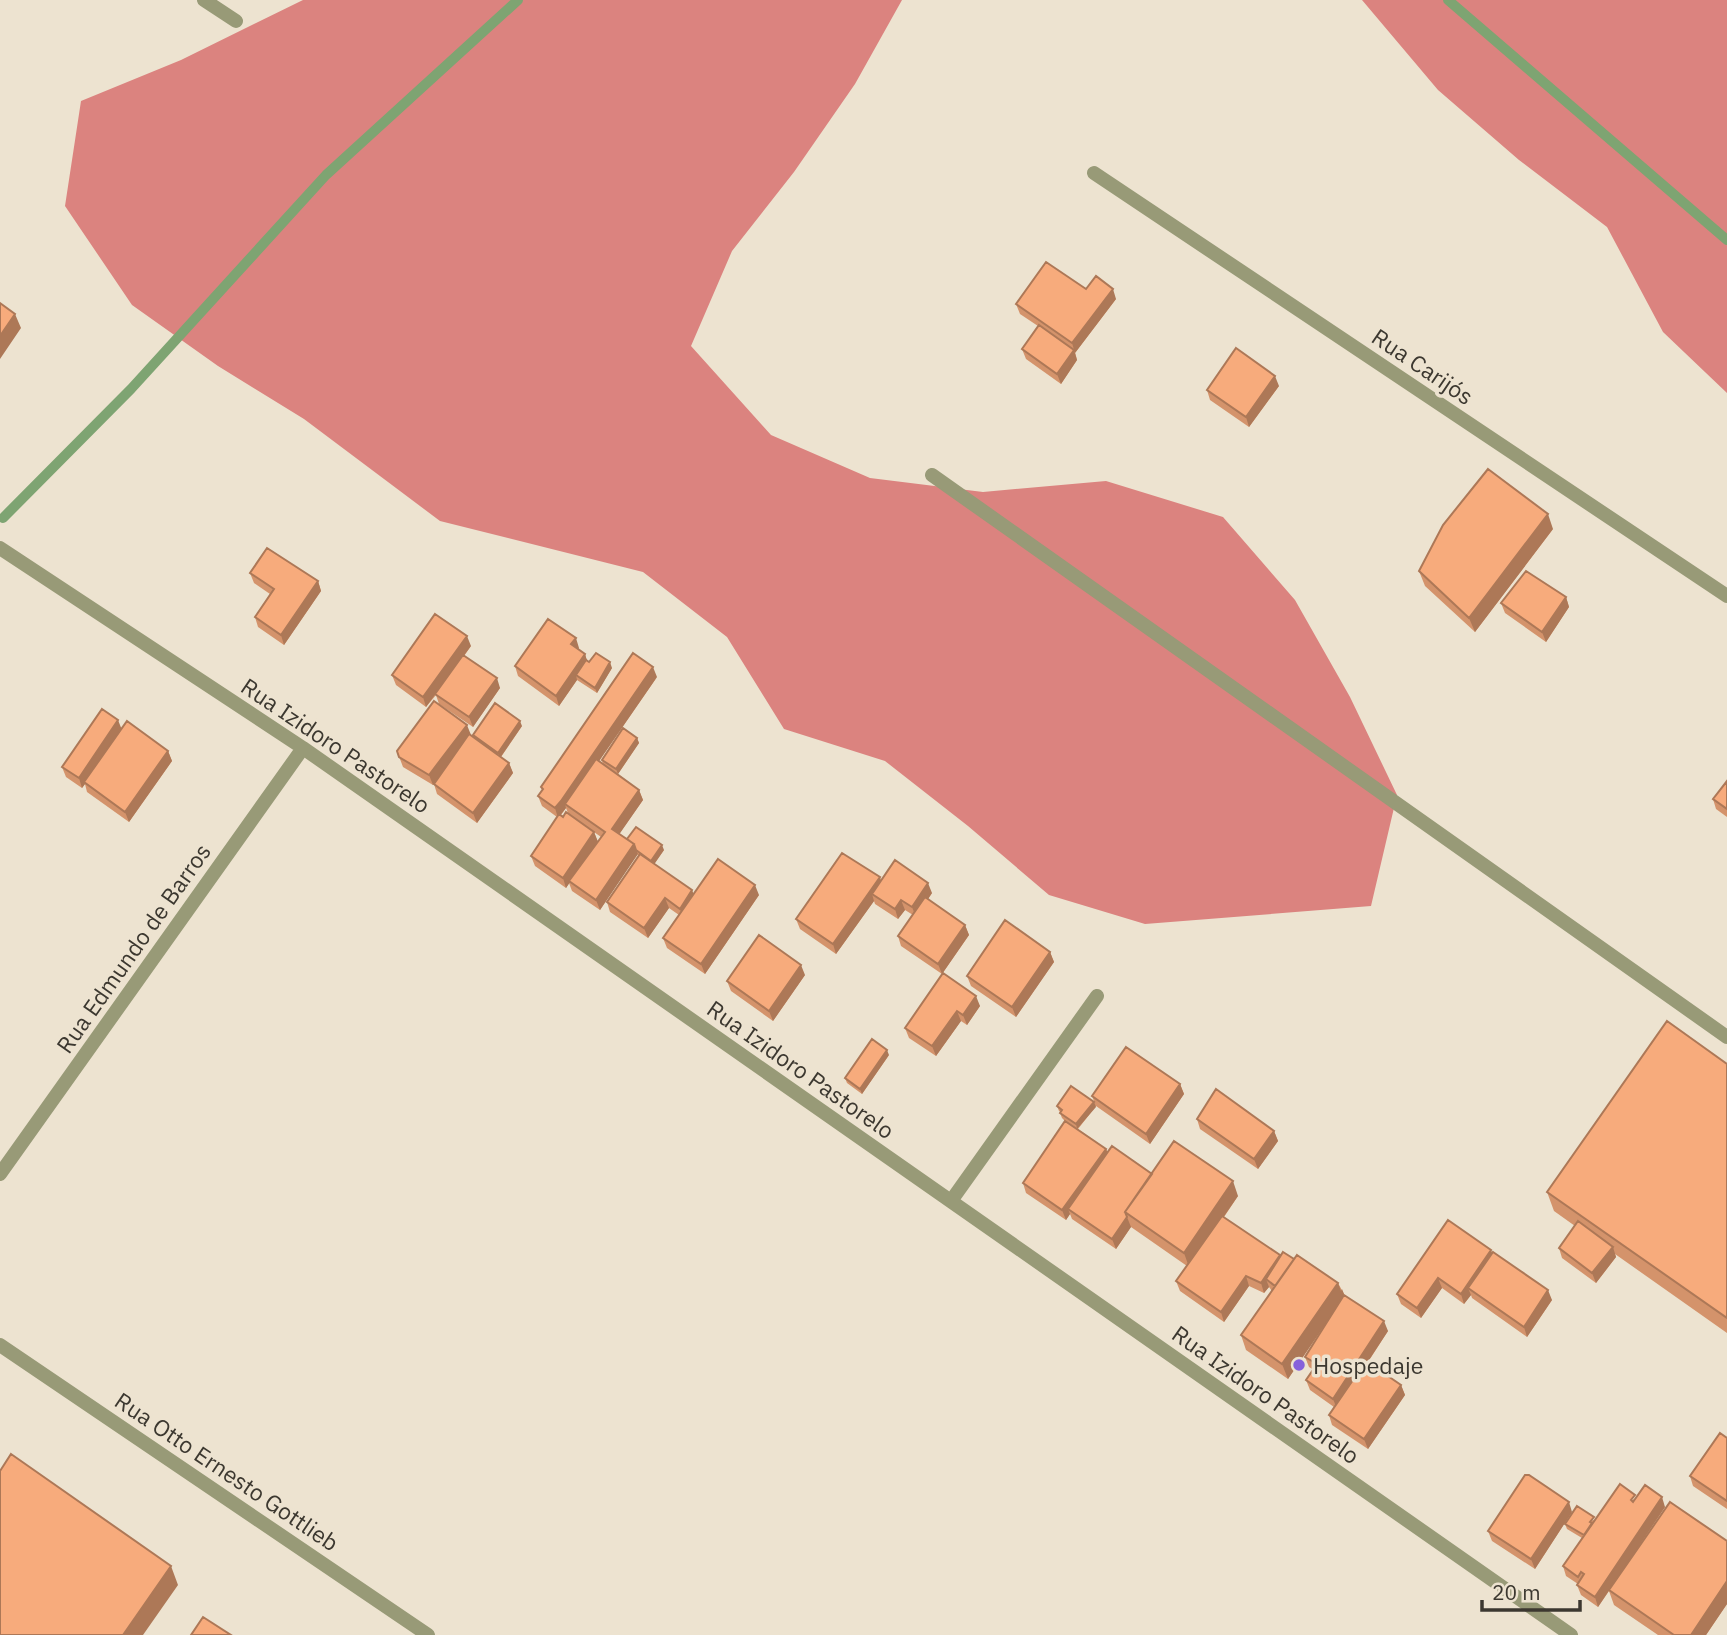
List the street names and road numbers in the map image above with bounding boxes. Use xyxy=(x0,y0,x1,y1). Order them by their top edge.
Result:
street label: Rua Carijós xyxy=(1366,321,1480,411)
street label: Rua Izidoro Pastorelo xyxy=(236,671,436,819)
street label: Rua Edmundo de Barros xyxy=(49,837,217,1059)
street label: Rua Izidoro Pastorelo xyxy=(701,993,901,1145)
street label: Rua Izidoro Pastorelo xyxy=(1166,1318,1366,1470)
street label: Rua Otto Ernesto Gottlieb xyxy=(109,1385,345,1557)

